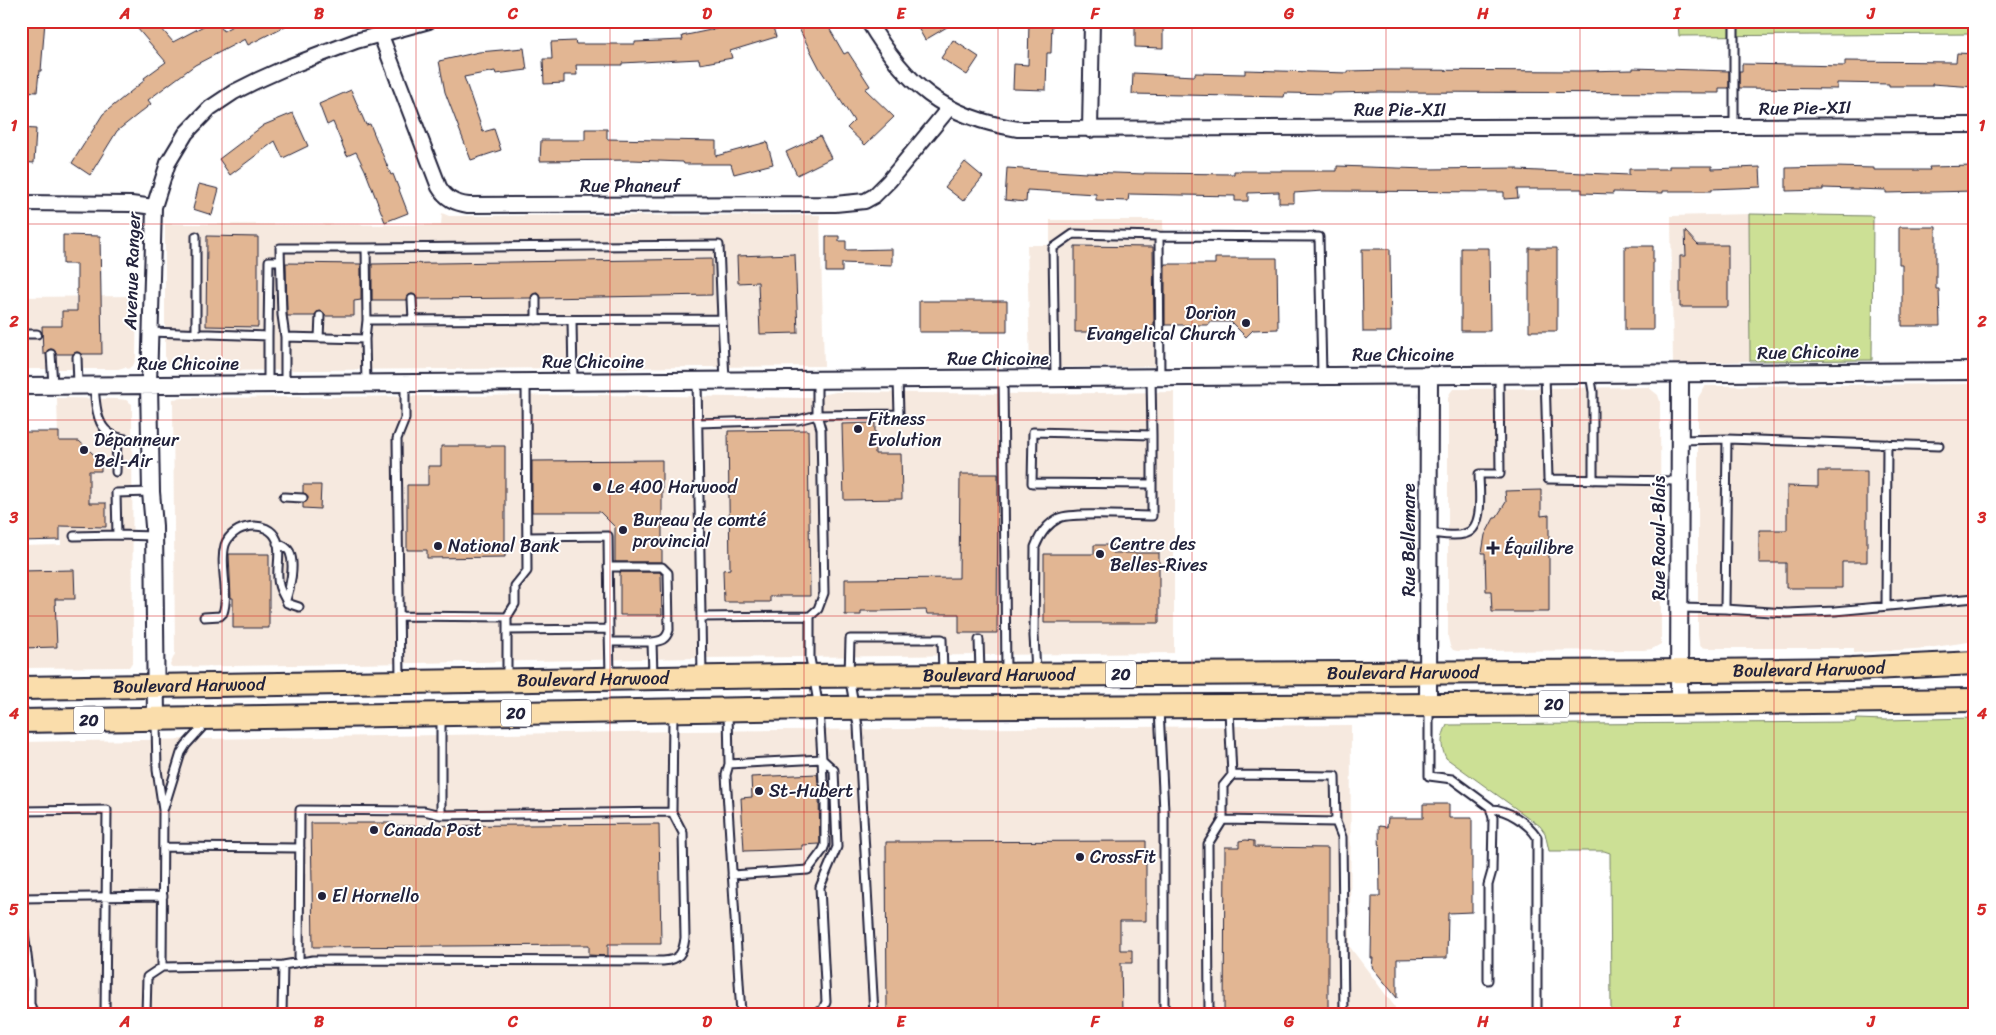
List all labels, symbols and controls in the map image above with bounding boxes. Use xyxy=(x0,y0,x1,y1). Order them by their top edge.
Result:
text: A xyxy=(119,0,130,28)
text: B xyxy=(314,0,325,28)
text: C xyxy=(507,0,519,28)
text: D xyxy=(702,0,712,28)
text: E xyxy=(897,0,907,28)
text: F xyxy=(1090,0,1101,28)
text: G xyxy=(1283,0,1295,28)
text: H xyxy=(1476,0,1489,28)
text: I xyxy=(1673,0,1682,28)
text: J xyxy=(1866,0,1876,28)
street label: Rue Pie-XII xyxy=(1759,91,1852,125)
street label: Rue Pie-XII xyxy=(1354,94,1447,126)
text: 1 xyxy=(11,111,18,140)
text: 1 xyxy=(1979,111,1986,140)
street label: Rue Phaneuf xyxy=(580,170,682,202)
street label: Avenue Ranger xyxy=(114,210,150,331)
place label: Dorion Evangelical Church xyxy=(1087,297,1236,350)
text: 2 xyxy=(8,307,19,336)
text: 2 xyxy=(1976,307,1987,336)
marker: Dorion Evangelical Church xyxy=(1240,317,1252,329)
street label: Rue Chicoine xyxy=(1757,335,1859,369)
street label: Rue Chicoine xyxy=(1352,339,1454,371)
street label: Rue Chicoine xyxy=(947,343,1049,375)
street label: Rue Chicoine xyxy=(542,346,644,378)
street label: Rue Chicoine xyxy=(137,348,239,380)
place label: Fitness Evolution xyxy=(868,403,942,456)
marker: Fitness Evolution xyxy=(852,423,864,435)
place label: Dépanneur Bel-Air xyxy=(94,424,180,477)
marker: Dépanneur Bel-Air xyxy=(78,444,90,456)
place label: Le 400 Harwood xyxy=(607,471,739,503)
street label: Rue Raoul-Blais xyxy=(1643,475,1675,600)
marker: Le 400 Harwood xyxy=(591,481,603,493)
street label: Rue Bellemare xyxy=(1393,483,1425,597)
text: 3 xyxy=(9,503,19,532)
text: 3 xyxy=(1977,503,1987,532)
place label: Bureau de comté provincial xyxy=(632,504,766,557)
marker: Bureau de comté provincial xyxy=(617,524,629,536)
place label: Centre des Belles-Rives xyxy=(1110,528,1208,581)
place label: National Bank xyxy=(448,530,560,562)
place label: Équilibre xyxy=(1504,532,1574,564)
marker: National Bank xyxy=(432,540,444,552)
marker: Équilibre xyxy=(1486,541,1500,555)
marker: Centre des Belles-Rives xyxy=(1094,548,1106,560)
street label: Boulevard Harwood xyxy=(1733,651,1887,687)
street label: Boulevard Harwood xyxy=(1327,656,1481,689)
street label: Boulevard Harwood xyxy=(923,658,1077,691)
road number: 20 xyxy=(1106,661,1136,688)
street label: Boulevard Harwood xyxy=(517,662,671,696)
street label: Boulevard Harwood xyxy=(113,668,267,703)
road number: 20 xyxy=(1539,691,1569,718)
text: 4 xyxy=(8,699,19,728)
text: 4 xyxy=(1976,699,1987,728)
road number: 20 xyxy=(501,700,531,726)
road number: 20 xyxy=(74,706,104,734)
place label: St-Hubert xyxy=(769,775,853,807)
marker: St-Hubert xyxy=(753,785,765,797)
place label: Canada Post xyxy=(384,814,482,846)
marker: Canada Post xyxy=(368,824,380,836)
place label: CrossFit xyxy=(1090,841,1156,873)
marker: CrossFit xyxy=(1074,851,1086,863)
place label: El Hornello xyxy=(332,880,419,912)
marker: El Hornello xyxy=(316,890,328,902)
text: 5 xyxy=(9,895,19,924)
text: 5 xyxy=(1977,895,1987,924)
text: A xyxy=(119,1007,130,1035)
text: B xyxy=(314,1007,325,1035)
text: C xyxy=(507,1007,519,1035)
text: D xyxy=(702,1007,712,1035)
text: E xyxy=(897,1007,907,1035)
text: F xyxy=(1090,1007,1101,1035)
text: G xyxy=(1283,1007,1295,1035)
text: H xyxy=(1476,1007,1489,1035)
text: I xyxy=(1673,1007,1682,1035)
text: J xyxy=(1866,1007,1876,1035)

